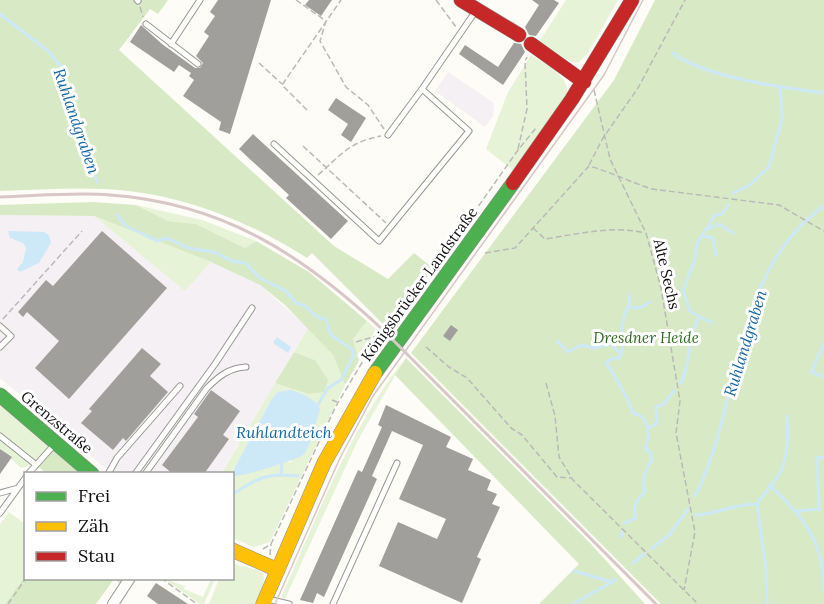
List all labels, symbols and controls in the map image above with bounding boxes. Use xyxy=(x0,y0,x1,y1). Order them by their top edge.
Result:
water label: Ruhlandgraben xyxy=(50,66,104,177)
street label: Königsbrücker Landstraße xyxy=(357,203,481,365)
street label: Alte Sechs xyxy=(649,236,684,311)
water label: Ruhlandgraben xyxy=(719,287,771,399)
park label: Dresdner Heide xyxy=(593,328,699,347)
street label: Grenzstraße xyxy=(17,386,97,458)
water label: Ruhlandteich xyxy=(236,422,332,442)
legend xyxy=(24,472,234,580)
text: Frei xyxy=(78,484,110,507)
text: Zäh xyxy=(78,514,109,537)
text: Stau xyxy=(78,544,115,567)

